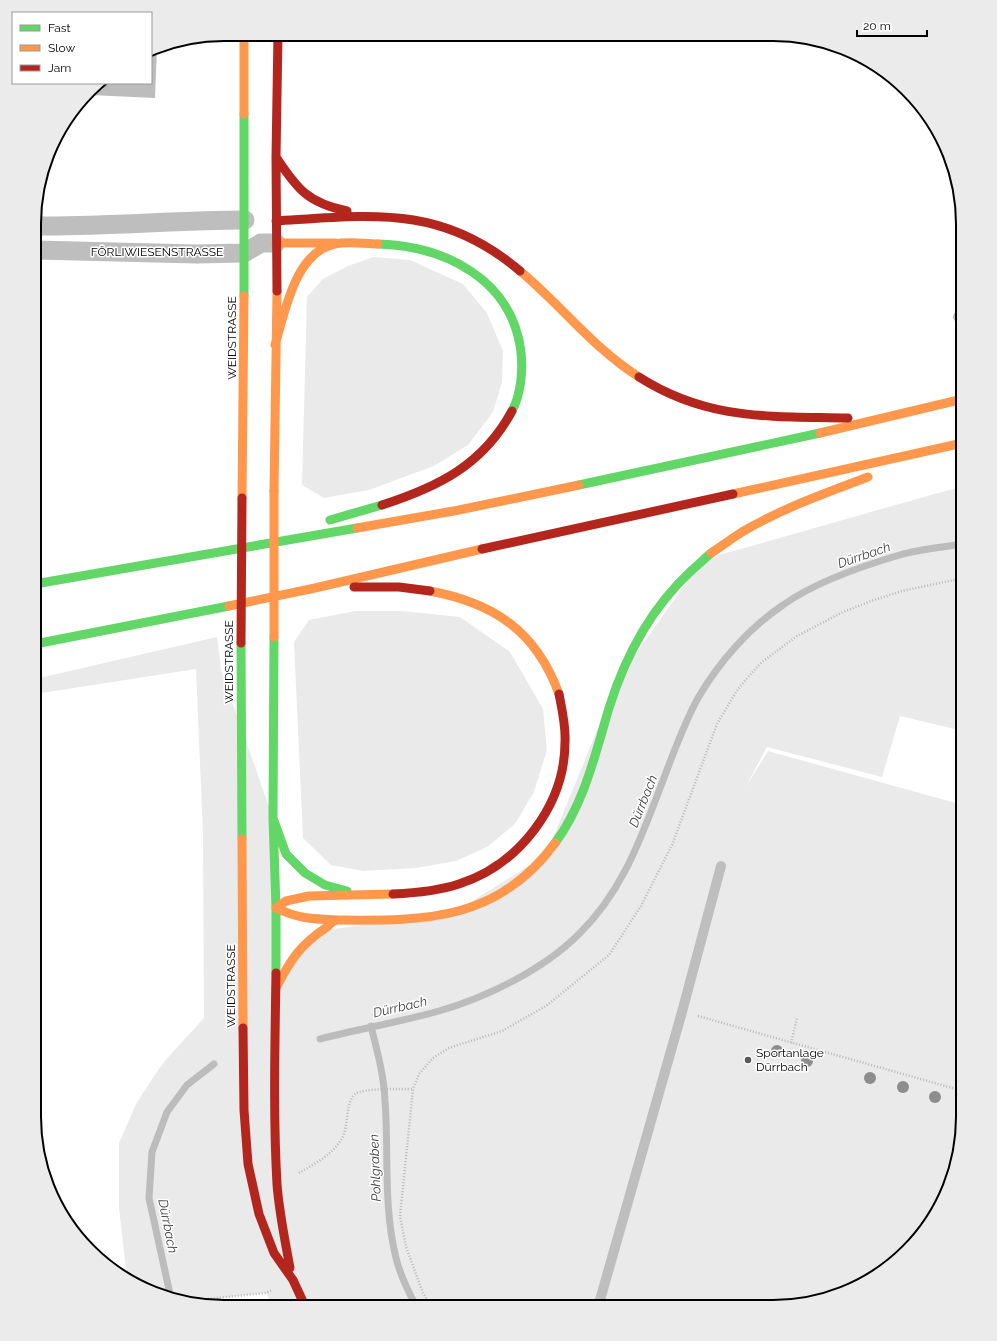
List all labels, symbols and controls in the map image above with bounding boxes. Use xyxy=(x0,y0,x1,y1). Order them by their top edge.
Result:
legend xyxy=(12,12,152,84)
scale bar xyxy=(857,12,927,38)
text: 20 m xyxy=(863,19,891,33)
text: Fast xyxy=(48,21,71,35)
text: Slow xyxy=(48,41,75,55)
text: Jam xyxy=(48,61,71,75)
street label: FÖRLIWIESENSTRASSE xyxy=(91,245,223,259)
street label: WEIDSTRASSE xyxy=(225,296,239,380)
water label: Dürrbach xyxy=(836,539,892,571)
street label: WEIDSTRASSE xyxy=(222,620,236,704)
water label: Dürrbach xyxy=(626,773,660,829)
street label: WEIDSTRASSE xyxy=(224,944,238,1028)
water label: Dürrbach xyxy=(372,994,428,1020)
place label: Sportanlage Dürrbach xyxy=(756,1046,824,1074)
marker: Sportanlage Dürrbach xyxy=(743,1055,753,1065)
water label: Pohlgraben xyxy=(366,1134,384,1202)
water label: Dürrbach xyxy=(155,1198,181,1254)

